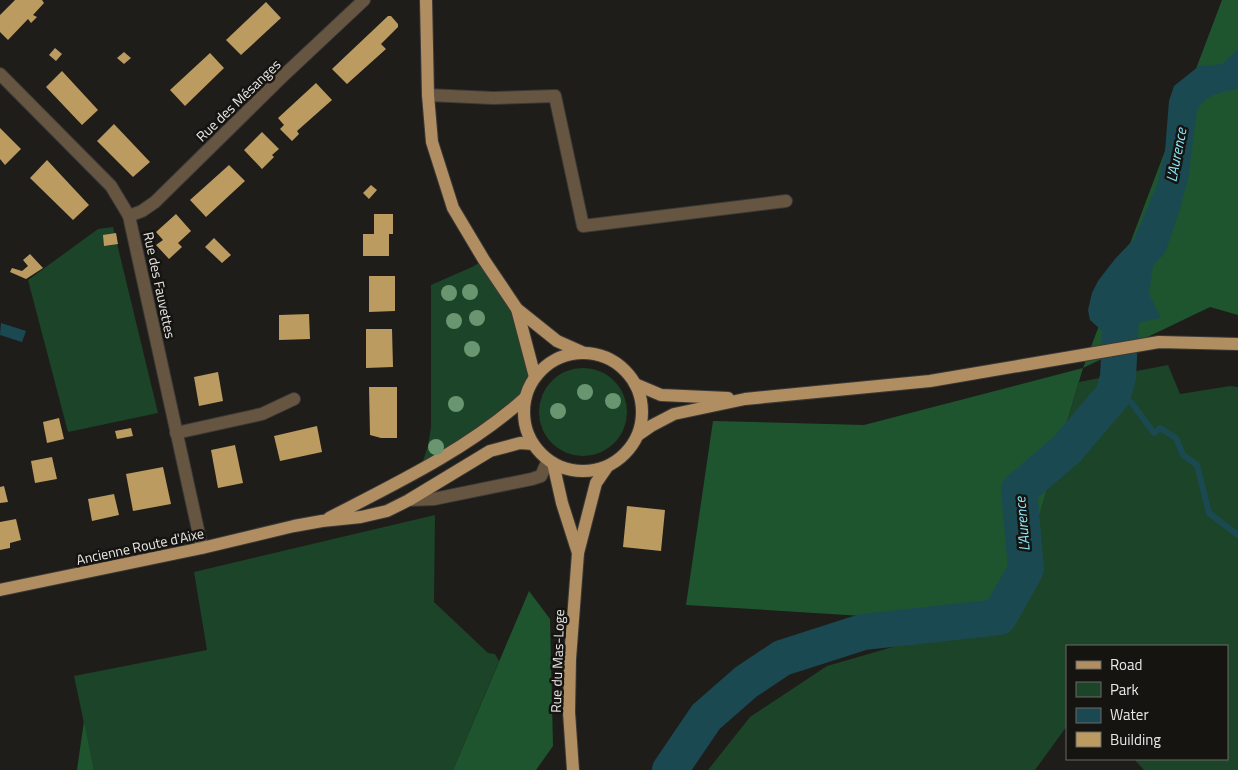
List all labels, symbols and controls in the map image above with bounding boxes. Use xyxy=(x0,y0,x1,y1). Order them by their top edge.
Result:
street label: Rue des Mésanges xyxy=(191,54,285,146)
water label: L'Aurence xyxy=(1160,125,1193,184)
street label: Rue des Fauvettes xyxy=(138,230,182,340)
water label: L'Aurence xyxy=(1008,495,1036,552)
street label: Ancienne Route d'Aixe xyxy=(74,522,206,570)
street label: Rue du Mas-Loge xyxy=(545,609,569,713)
legend xyxy=(1066,645,1228,760)
text: Road xyxy=(1110,653,1142,676)
text: Park xyxy=(1110,678,1139,701)
text: Water xyxy=(1110,703,1149,726)
text: Building xyxy=(1110,728,1161,751)

